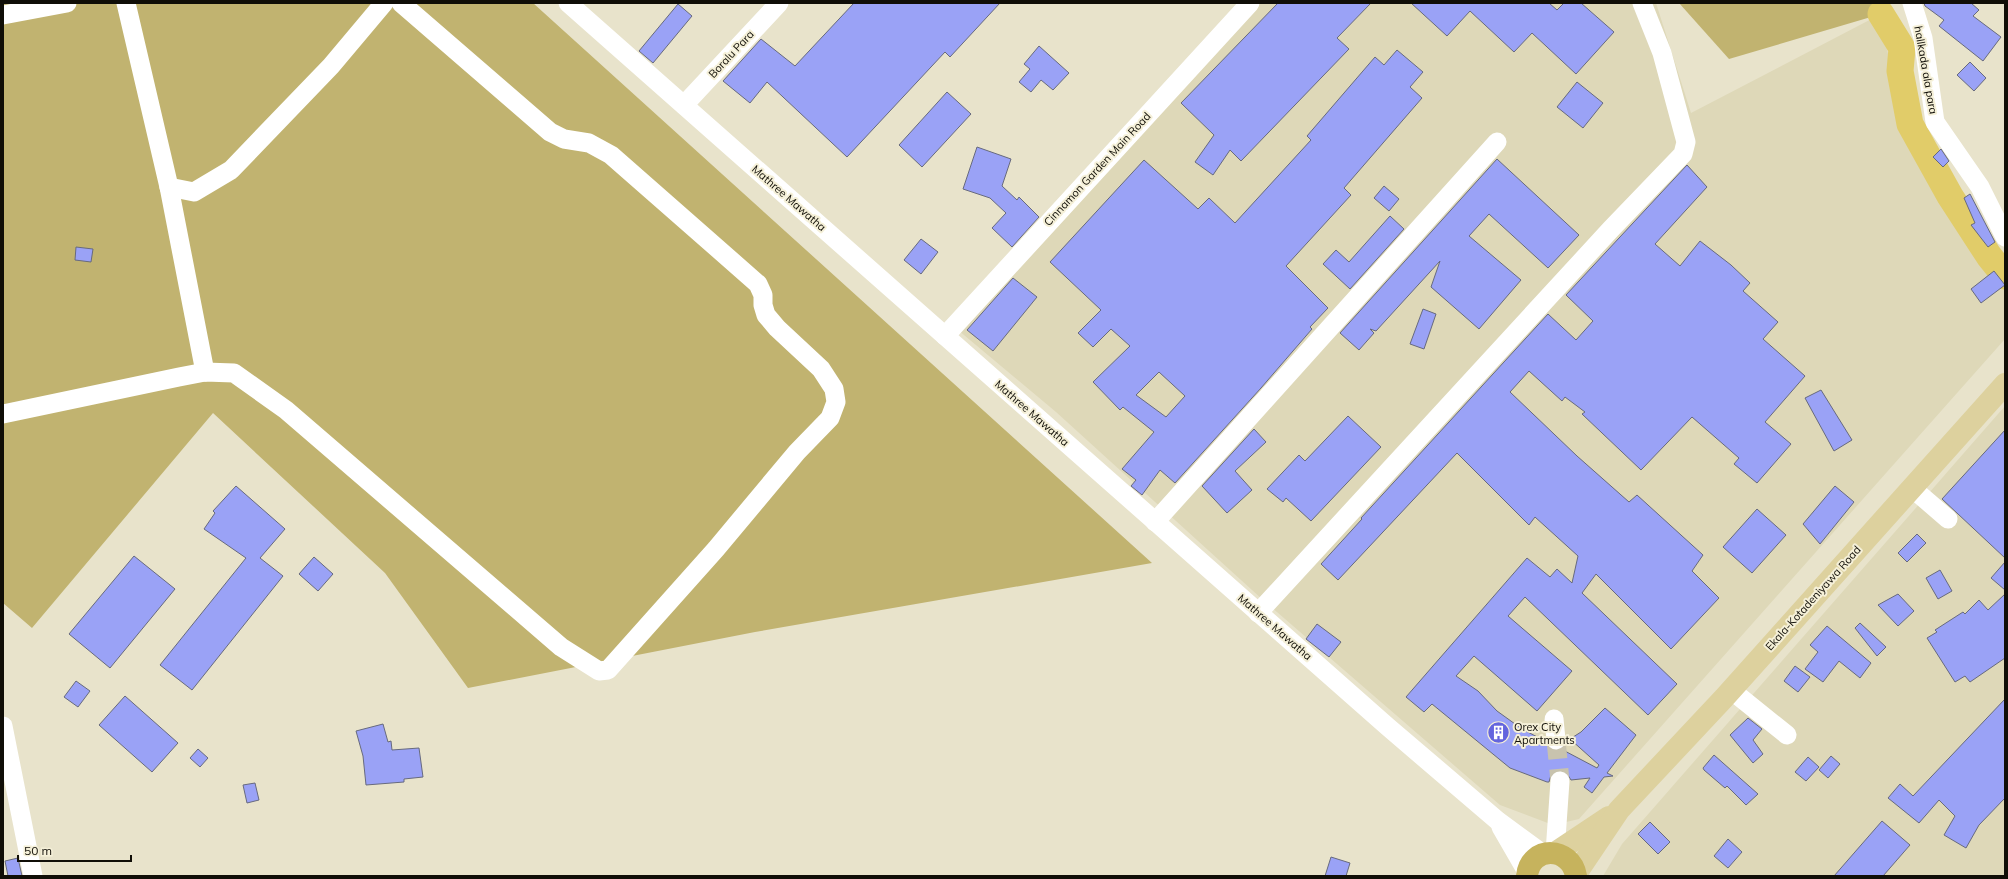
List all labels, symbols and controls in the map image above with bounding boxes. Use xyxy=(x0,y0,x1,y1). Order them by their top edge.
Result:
street label: hallkada ala para xyxy=(1911,25,1941,115)
street label: Boralu Para xyxy=(705,27,757,81)
street label: Cinnamon Garden Main Road xyxy=(1041,109,1153,229)
street label: Mathree Mawatha xyxy=(749,162,829,234)
street label: Mathree Mawatha xyxy=(992,377,1072,449)
street label: Ekala-Kotadeniyawa Road xyxy=(1762,543,1864,653)
street label: Mathree Mawatha xyxy=(1235,591,1315,663)
building icon: Orex City Apartments xyxy=(1486,720,1512,746)
place label: Orex City Apartments xyxy=(1514,720,1575,747)
scale bar xyxy=(18,837,131,863)
text: 50 m xyxy=(24,843,52,858)

